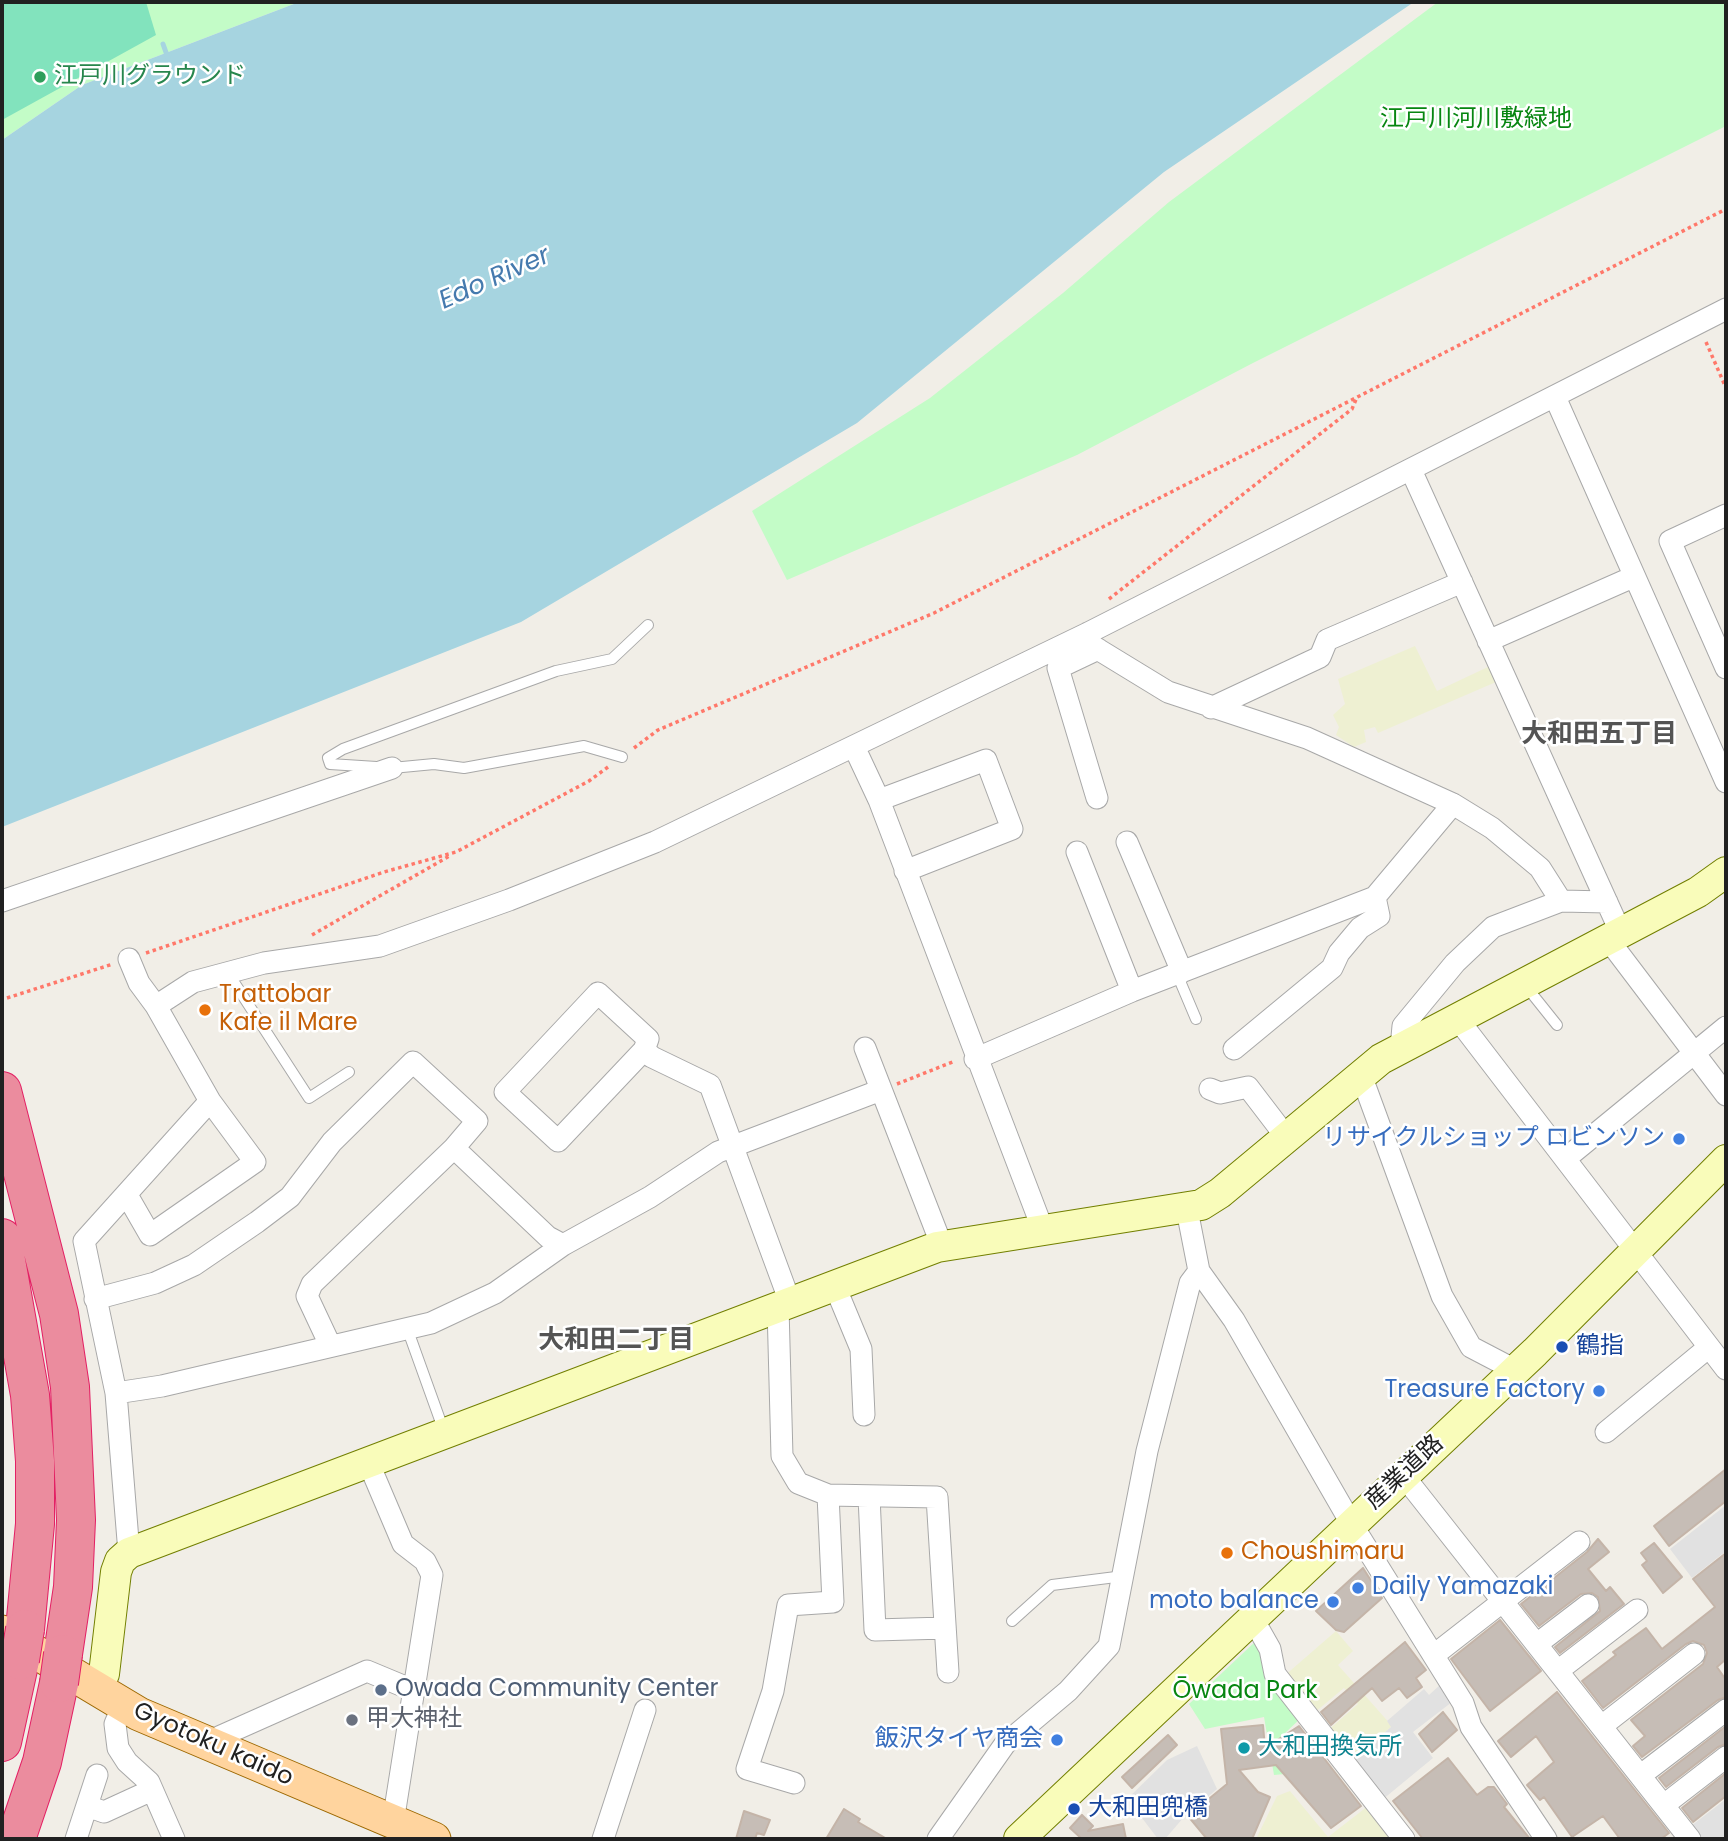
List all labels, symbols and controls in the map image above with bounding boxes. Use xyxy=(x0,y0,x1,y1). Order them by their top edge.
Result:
place label: 江戸川グラウンド xyxy=(54,63,246,91)
marker: 江戸川グラウンド xyxy=(32,69,48,85)
park label: 江戸川河川敷緑地 xyxy=(1380,106,1572,134)
water label: Edo River xyxy=(435,241,555,317)
district label: 大和田五丁目 xyxy=(1521,719,1677,751)
place label: Trattobar Kafe il Mare xyxy=(219,982,358,1038)
marker: Trattobar Kafe il Mare xyxy=(197,1002,213,1018)
place label: リサイクルショップ ロビンソン xyxy=(1323,1125,1665,1153)
marker: リサイクルショップ ロビンソン xyxy=(1671,1131,1687,1147)
district label: 大和田二丁目 xyxy=(538,1325,694,1357)
place label: 鶴指 xyxy=(1576,1333,1624,1361)
marker: 鶴指 xyxy=(1554,1339,1570,1355)
place label: Treasure Factory xyxy=(1384,1377,1585,1405)
marker: Treasure Factory xyxy=(1591,1383,1607,1399)
street label: 産業道路 xyxy=(1360,1430,1450,1516)
place label: Choushimaru xyxy=(1241,1539,1405,1567)
marker: Choushimaru xyxy=(1219,1545,1235,1561)
place label: Daily Yamazaki xyxy=(1372,1574,1554,1602)
marker: Daily Yamazaki xyxy=(1350,1580,1366,1596)
place label: moto balance xyxy=(1149,1588,1319,1616)
marker: moto balance xyxy=(1325,1594,1341,1610)
place label: Owada Community Center xyxy=(395,1676,719,1704)
park label: Ōwada Park xyxy=(1172,1678,1318,1706)
marker: Owada Community Center xyxy=(373,1682,389,1698)
street label: Gyotoku kaido xyxy=(129,1697,297,1793)
place label: 甲大神社 xyxy=(366,1706,462,1734)
marker: 甲大神社 xyxy=(344,1712,360,1728)
place label: 飯沢タイヤ商会 xyxy=(875,1726,1043,1754)
marker: 飯沢タイヤ商会 xyxy=(1049,1732,1065,1748)
place label: 大和田換気所 xyxy=(1258,1734,1402,1762)
marker: 大和田換気所 xyxy=(1236,1740,1252,1756)
place label: 大和田兜橋 xyxy=(1088,1795,1208,1823)
marker: 大和田兜橋 xyxy=(1066,1801,1082,1817)

